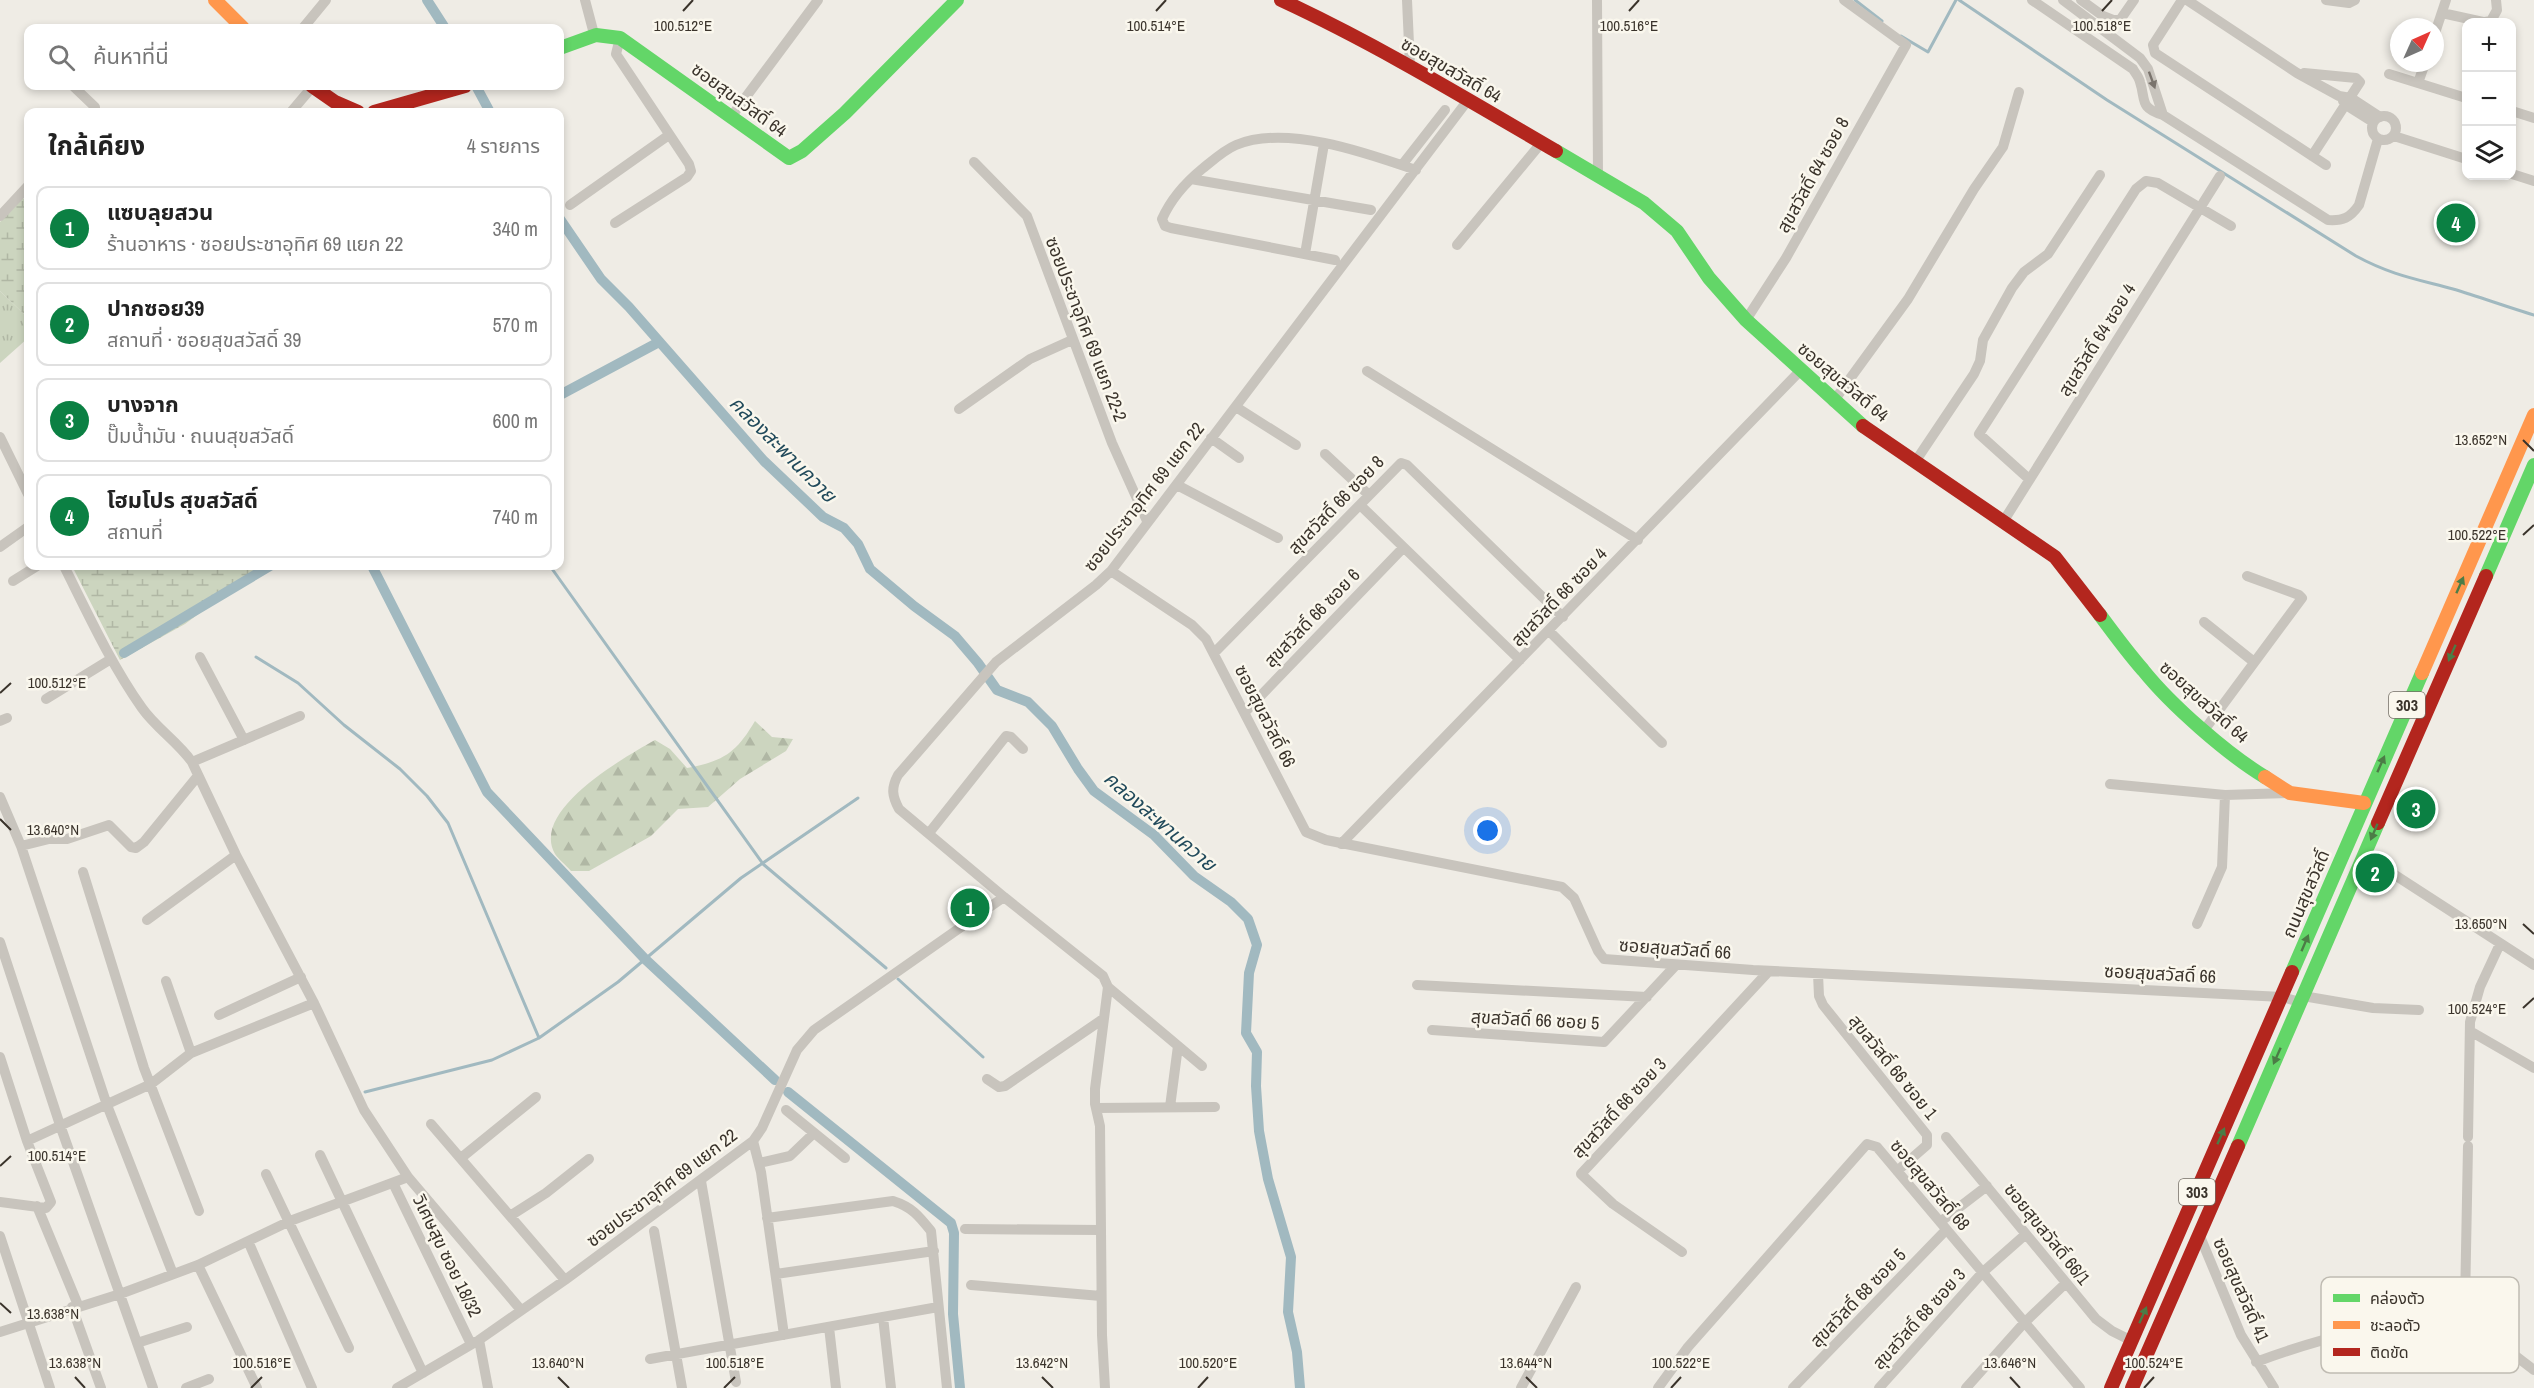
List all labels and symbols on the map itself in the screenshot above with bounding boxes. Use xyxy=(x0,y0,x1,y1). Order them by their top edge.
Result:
text: 100.512°E xyxy=(654,15,712,36)
text: 100.514°E xyxy=(1127,15,1185,36)
text: 100.516°E xyxy=(1600,15,1658,36)
text: 100.518°E xyxy=(2073,15,2131,36)
north arrow xyxy=(2390,18,2444,72)
street label: ซอยสุขสวัสดิ์ 64 xyxy=(1396,31,1506,108)
street label: ซอยสุขสวัสดิ์ 64 xyxy=(687,56,792,143)
one-way arrow xyxy=(2148,71,2158,89)
street label: สุขสวัสดิ์ 64 ซอย 8 xyxy=(1770,112,1855,237)
pin: 4 xyxy=(2436,200,2476,246)
street label: ซอยประชาอุทิศ 69 แยก 22-2 xyxy=(1040,233,1133,425)
street label: สุขสวัสดิ์ 64 ซอย 4 xyxy=(2052,279,2141,401)
street label: ซอยสุขสวัสดิ์ 64 xyxy=(1792,336,1894,427)
water label: คลองสะพานควาย xyxy=(724,389,844,509)
street label: ซอยประชาอุทิศ 69 แยก 22 xyxy=(1077,417,1210,576)
text: 13.652°N xyxy=(2455,429,2507,450)
street label: สุขสวัสดิ์ 66 ซอย 8 xyxy=(1282,450,1389,560)
text: 100.522°E xyxy=(2448,524,2506,545)
street label: สุขสวัสดิ์ 66 ซอย 4 xyxy=(1505,542,1612,652)
street label: สุขสวัสดิ์ 66 ซอย 6 xyxy=(1258,563,1365,673)
one-way arrow xyxy=(2455,576,2465,594)
one-way arrow xyxy=(2447,644,2456,662)
street label: ซอยสุขสวัสดิ์ 64 xyxy=(2154,655,2254,748)
street label: ซอยสุขสวัสดิ์ 66 xyxy=(1229,660,1302,771)
text: 100.512°E xyxy=(28,672,86,693)
road number: 303 xyxy=(2389,692,2425,718)
one-way arrow xyxy=(2377,755,2386,772)
water label: คลองสะพานควาย xyxy=(1098,764,1224,878)
pin: 3 xyxy=(2396,786,2436,832)
your location xyxy=(1473,816,1502,845)
text: 13.640°N xyxy=(27,819,79,840)
one-way arrow xyxy=(2369,823,2378,841)
street label: ถนนสุขสวัสดิ์ xyxy=(2276,846,2335,942)
pin: 2 xyxy=(2356,850,2394,896)
pin: 1 xyxy=(950,886,990,930)
text: 13.650°N xyxy=(2455,913,2507,934)
street label: ซอยสุขสวัสดิ์ 66 xyxy=(1618,932,1732,965)
one-way arrow xyxy=(2301,934,2310,952)
street label: ซอยสุขสวัสดิ์ 66 xyxy=(2103,958,2217,989)
text: 100.524°E xyxy=(2448,998,2506,1019)
street label: สุขสวัสดิ์ 66 ซอย 5 xyxy=(1470,1004,1600,1035)
street label: สุขสวัสดิ์ 66 ซอย 1 xyxy=(1843,1009,1944,1125)
one-way arrow xyxy=(2272,1047,2282,1065)
street label: สุขสวัสดิ์ 66 ซอย 3 xyxy=(1566,1052,1672,1163)
street label: ซอยประชาอุทิศ 69 แยก 22 xyxy=(581,1123,742,1253)
one-way arrow xyxy=(2216,1127,2226,1145)
street label: ซอยสุขสวัสดิ์ 68 xyxy=(1885,1134,1976,1236)
text: 100.514°E xyxy=(28,1145,86,1166)
street label: ซอยสุขสวัสดิ์ 66/1 xyxy=(1998,1177,2097,1291)
road number: 303 xyxy=(2179,1179,2215,1205)
street label: วิเศษสุข ซอย 18/32 xyxy=(407,1190,488,1321)
street label: ซอยสุขสวัสดิ์ 41 xyxy=(2207,1233,2276,1347)
street label: สุขสวัสดิ์ 68 ซอย 5 xyxy=(1804,1243,1911,1353)
street label: สุขสวัสดิ์ 68 ซอย 3 xyxy=(1866,1262,1971,1375)
legend xyxy=(2321,1277,2519,1373)
text: คล่องตัว xyxy=(2370,1287,2425,1309)
text: 13.638°N xyxy=(27,1303,79,1324)
one-way arrow xyxy=(2139,1306,2148,1324)
text: ชะลอตัว xyxy=(2370,1314,2421,1336)
text: ติดขัด xyxy=(2370,1341,2409,1363)
text: 13.638°N xyxy=(49,1352,101,1373)
text: 100.516°E xyxy=(233,1352,291,1373)
text: 13.640°N xyxy=(532,1352,584,1373)
text: 100.518°E xyxy=(706,1352,764,1373)
text: 13.642°N xyxy=(1016,1352,1068,1373)
text: 100.520°E xyxy=(1179,1352,1237,1373)
text: 13.644°N xyxy=(1500,1352,1552,1373)
text: 100.522°E xyxy=(1652,1352,1710,1373)
text: 13.646°N xyxy=(1984,1352,2036,1373)
text: 100.524°E xyxy=(2125,1352,2183,1373)

